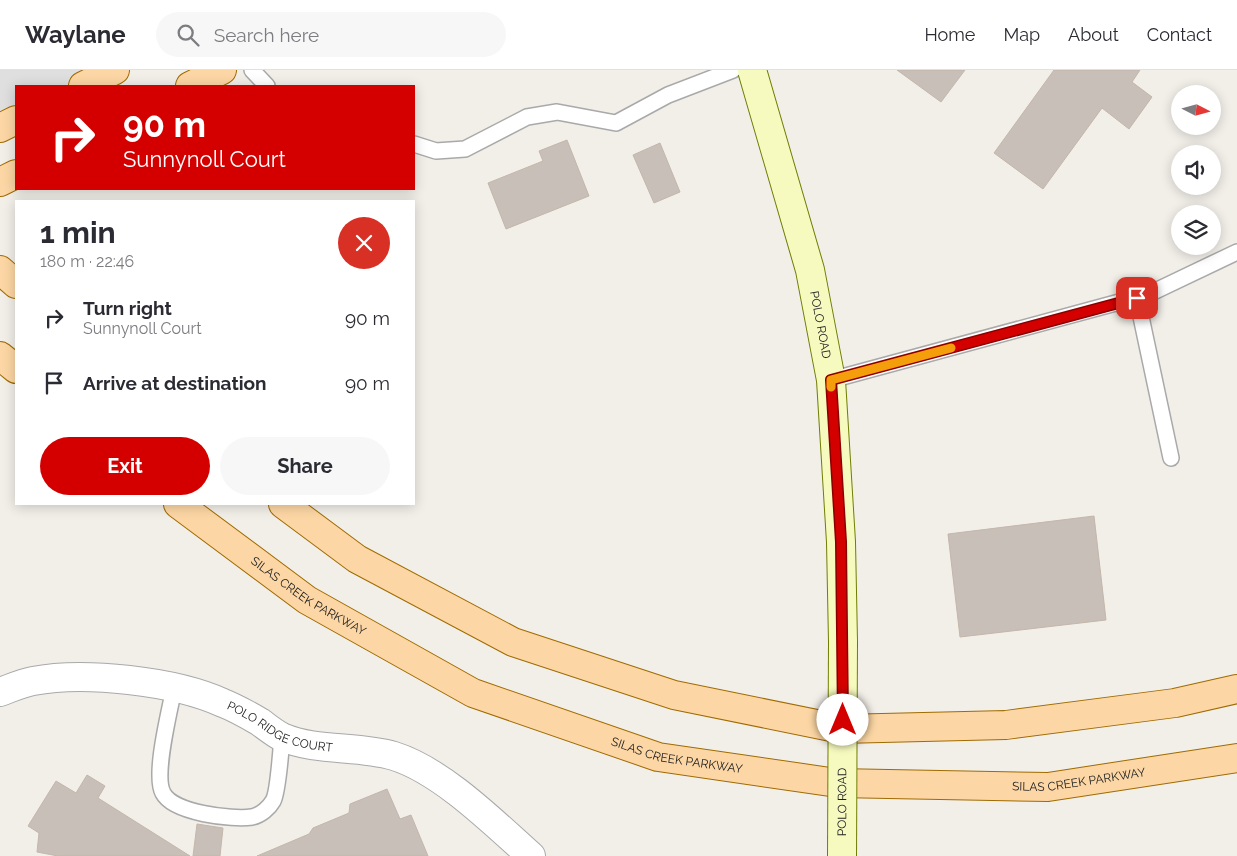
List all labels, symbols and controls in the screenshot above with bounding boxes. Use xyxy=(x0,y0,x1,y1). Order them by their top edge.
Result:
search box xyxy=(156,12,506,57)
text: Waylane xyxy=(25,20,126,49)
icon: search xyxy=(174,21,202,49)
text: Search here xyxy=(214,24,319,46)
text: Home xyxy=(924,24,975,45)
text: Map xyxy=(1003,24,1040,45)
text: About xyxy=(1068,24,1119,45)
text: Contact xyxy=(1147,24,1212,45)
north arrow xyxy=(1171,85,1221,135)
map controls xyxy=(1171,85,1221,255)
text: 90 m xyxy=(123,104,206,145)
icon: right xyxy=(40,105,105,170)
button: sound xyxy=(1171,145,1221,195)
text: Sunnynoll Court xyxy=(123,146,286,172)
button: layers xyxy=(1171,205,1221,255)
text: 1 min xyxy=(40,215,116,250)
button: close xyxy=(338,217,390,269)
text: 180 m · 22:46 xyxy=(40,252,134,271)
pin xyxy=(1116,277,1158,319)
icon: arrive xyxy=(1123,284,1151,312)
street label: POLO ROAD xyxy=(807,290,834,360)
text: Turn right xyxy=(83,297,172,319)
icon: right xyxy=(40,304,68,332)
text: 90 m xyxy=(345,307,390,329)
text: Sunnynoll Court xyxy=(83,319,202,338)
icon: arrive xyxy=(40,369,68,397)
text: Arrive at destination xyxy=(83,372,267,394)
text: 90 m xyxy=(345,372,390,394)
button: Exit xyxy=(40,437,210,495)
button: Share xyxy=(220,437,390,495)
street label: SILAS CREEK PARKWAY xyxy=(248,554,369,639)
position arrow xyxy=(816,693,868,745)
street label: POLO RIDGE COURT xyxy=(225,699,334,755)
street label: SILAS CREEK PARKWAY xyxy=(609,734,744,776)
street label: SILAS CREEK PARKWAY xyxy=(1012,765,1147,794)
street label: POLO ROAD xyxy=(835,767,849,836)

